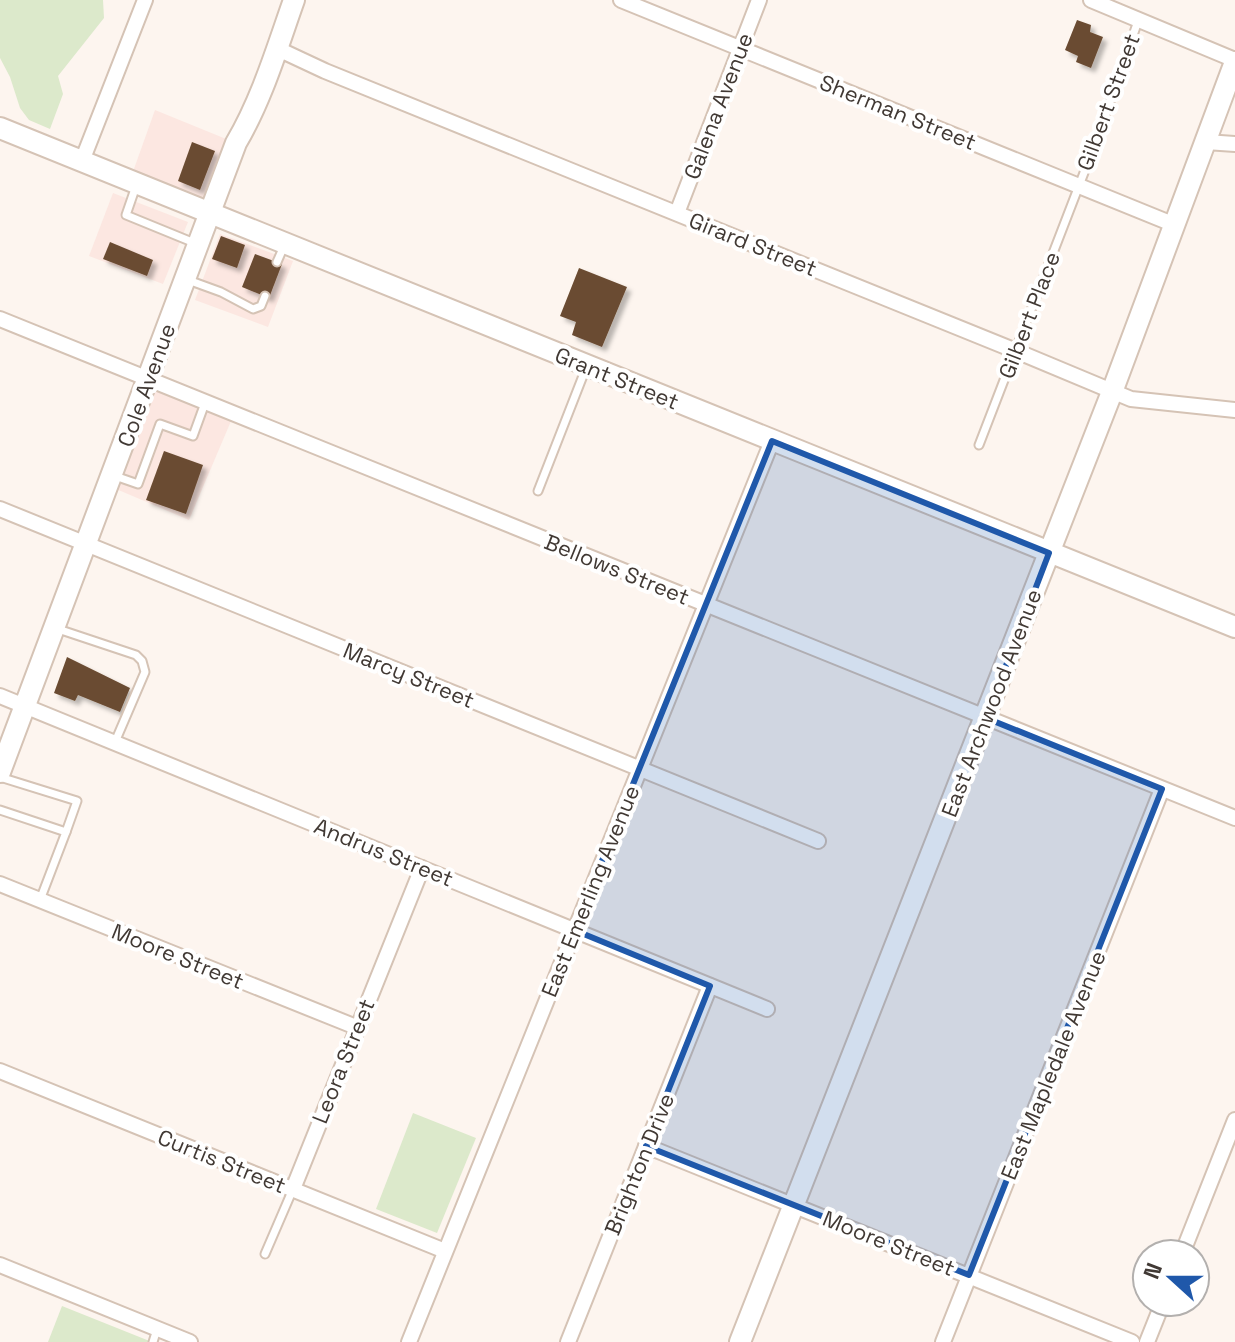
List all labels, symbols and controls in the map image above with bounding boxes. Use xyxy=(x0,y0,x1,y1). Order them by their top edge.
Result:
street label: Galena Avenue xyxy=(677,29,759,183)
street label: Gilbert Street xyxy=(1070,30,1146,174)
street label: Sherman Street xyxy=(816,68,980,156)
street label: Girard Street xyxy=(685,206,821,282)
street label: Gilbert Place xyxy=(992,248,1066,382)
street label: Cole Avenue xyxy=(111,320,181,450)
street label: Grant Street xyxy=(551,340,683,416)
street label: Bellows Street xyxy=(540,527,694,611)
street label: East Archwood Avenue xyxy=(935,585,1047,821)
street label: Marcy Street xyxy=(339,636,479,714)
street label: East Emerling Avenue xyxy=(535,781,645,1001)
street label: Andrus Street xyxy=(310,811,458,893)
street label: Moore Street xyxy=(108,917,248,995)
street label: East Mapledale Avenue xyxy=(994,946,1112,1184)
street label: Leora Street xyxy=(305,995,381,1127)
street label: Brighton Drive xyxy=(598,1089,680,1239)
street label: Curtis Street xyxy=(154,1123,290,1199)
street label: Moore Street xyxy=(819,1204,959,1282)
north arrow xyxy=(1131,1238,1211,1318)
text: N xyxy=(1137,1259,1168,1283)

